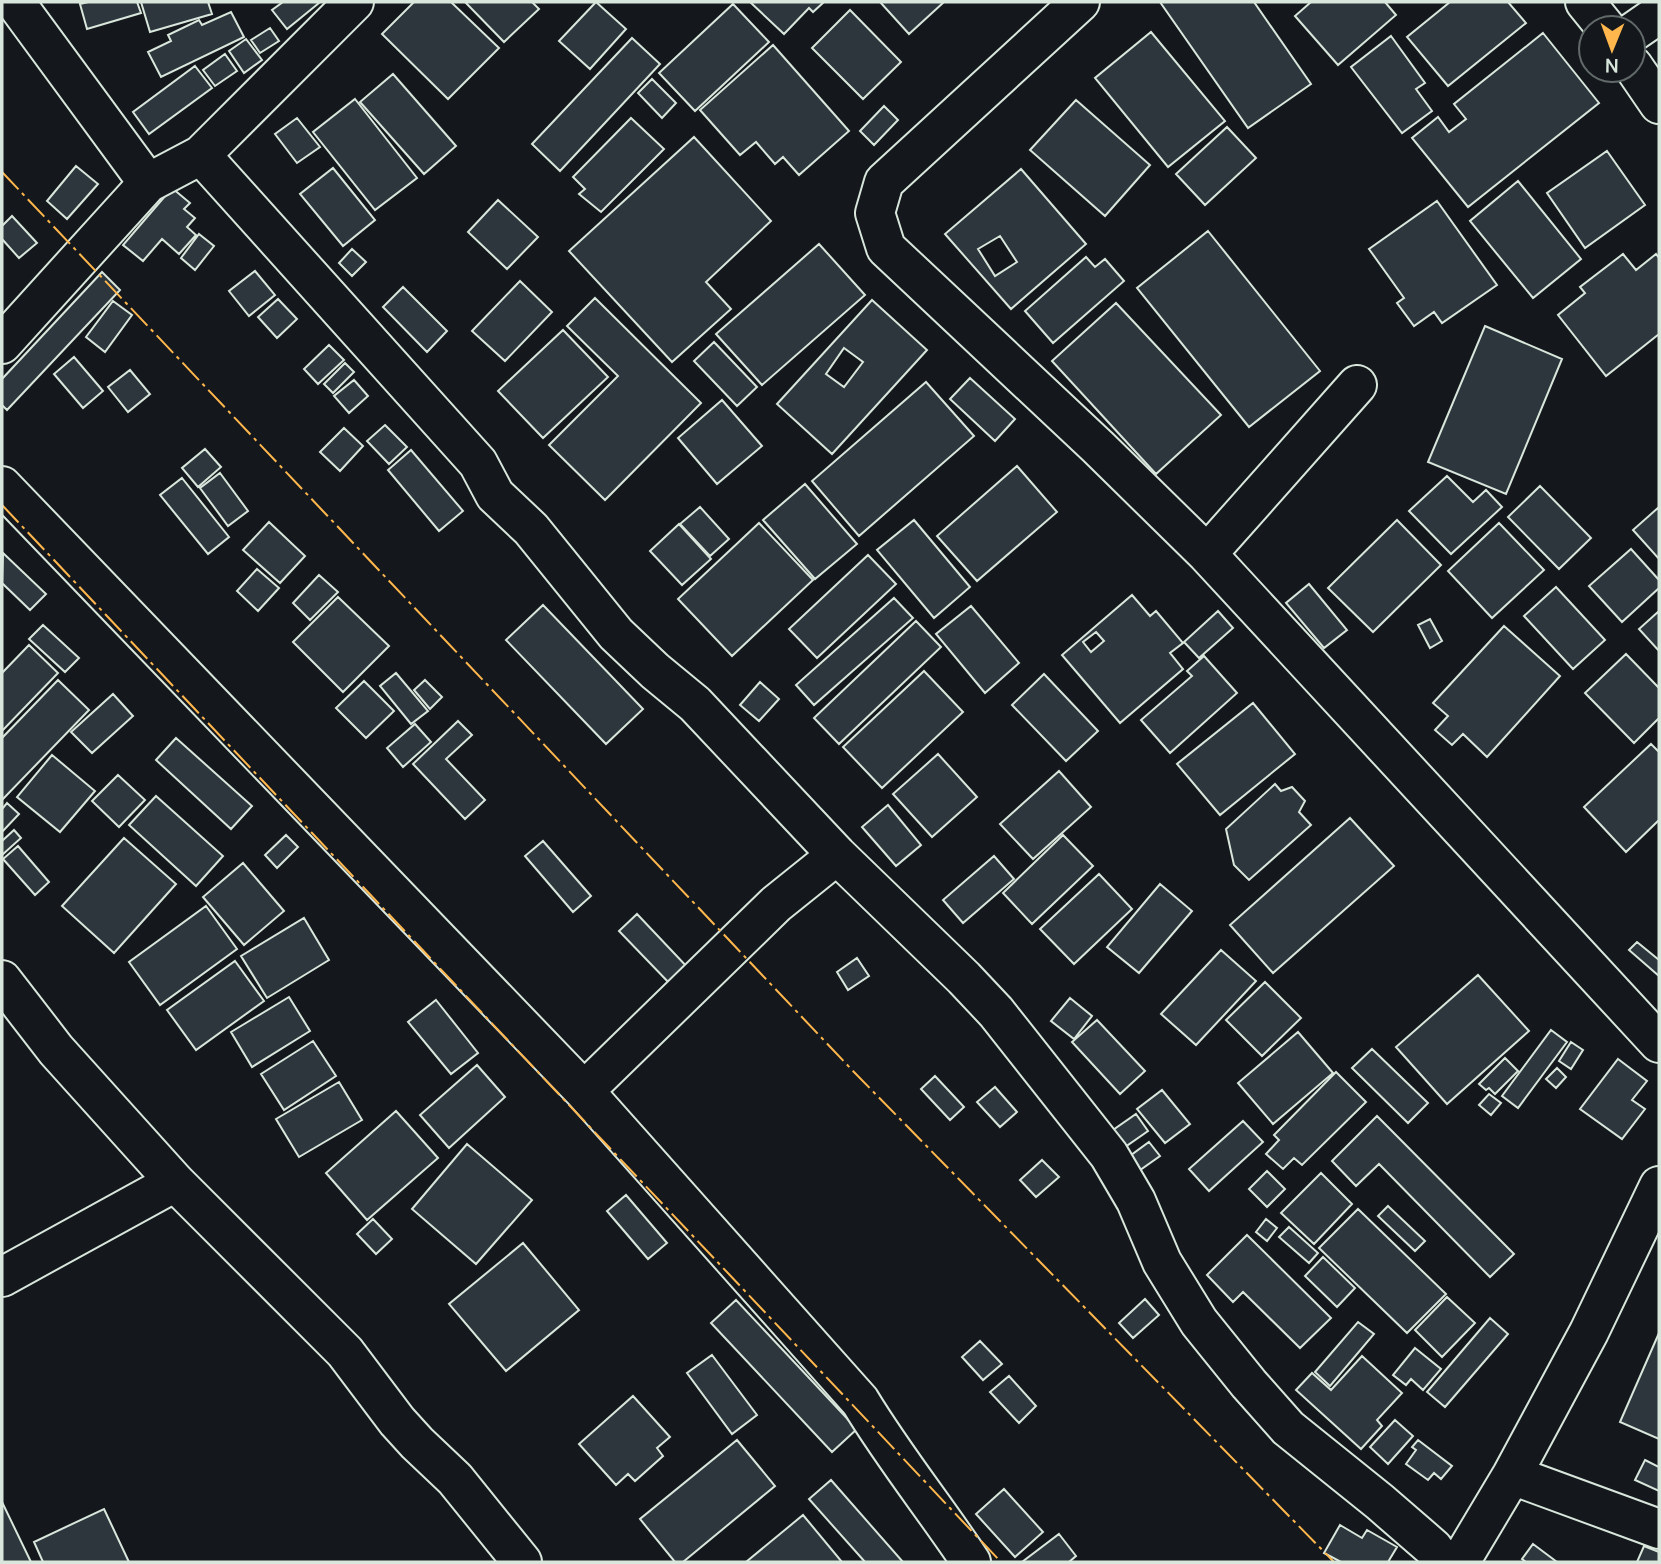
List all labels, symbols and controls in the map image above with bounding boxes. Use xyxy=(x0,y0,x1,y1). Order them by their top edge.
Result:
north arrow xyxy=(1577,14,1647,84)
text: N xyxy=(1605,53,1619,79)

